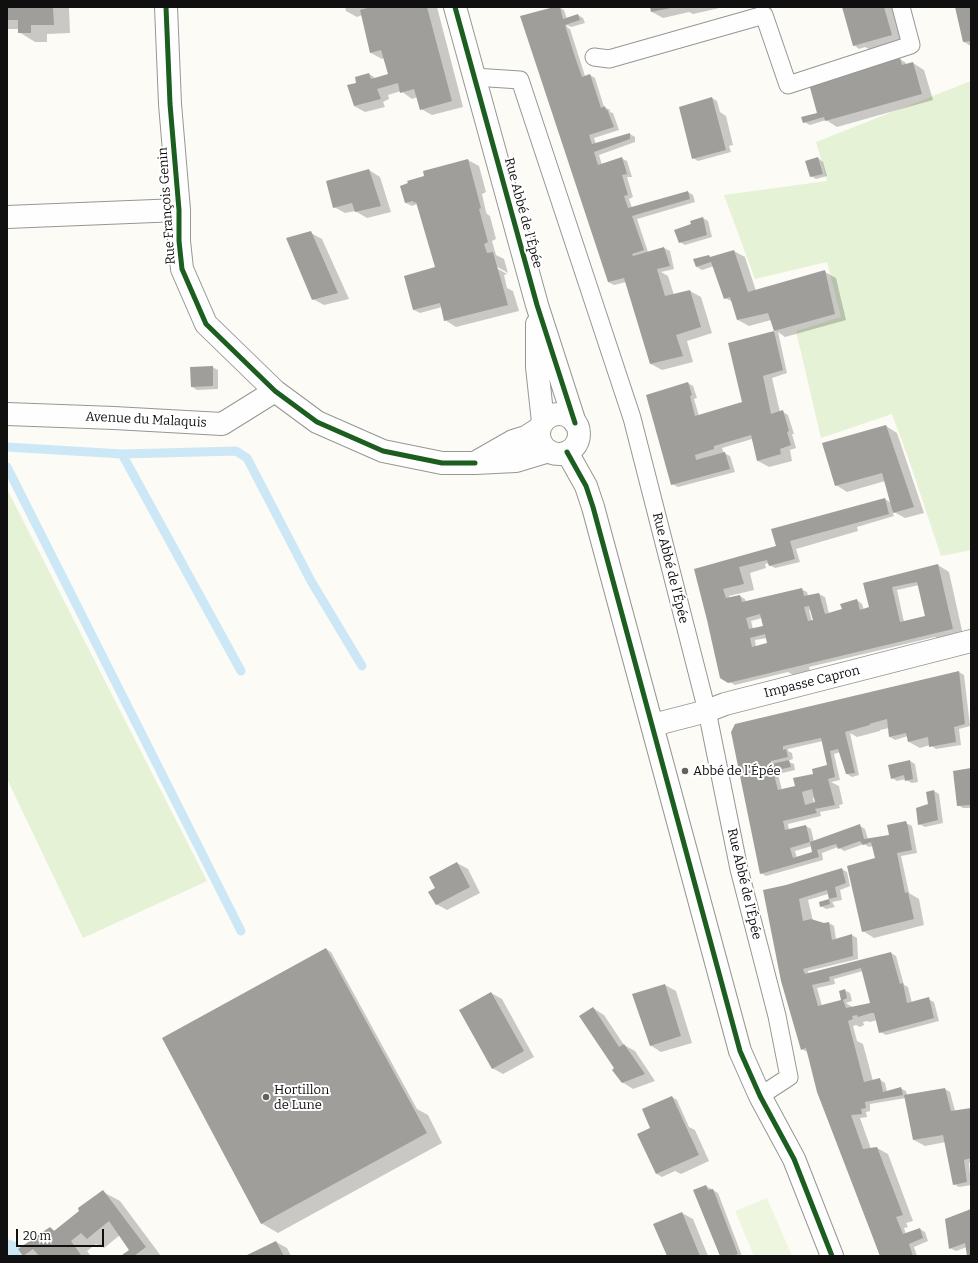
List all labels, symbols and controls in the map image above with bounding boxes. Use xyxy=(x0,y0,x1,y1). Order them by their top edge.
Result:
street label: Rue François Genin xyxy=(155,147,179,265)
street label: Rue Abbé de l'Épée xyxy=(501,156,545,270)
street label: Avenue du Malaquis xyxy=(85,409,207,431)
street label: Rue Abbé de l'Épée xyxy=(649,511,691,625)
street label: Impasse Capron xyxy=(763,663,861,701)
place label: Abbé de l'Épée xyxy=(693,763,781,779)
marker: Abbé de l'Épée xyxy=(680,766,690,776)
street label: Rue Abbé de l'Épée xyxy=(724,827,764,941)
place label: Hortillon de Lune xyxy=(274,1082,329,1113)
marker: Hortillon de Lune xyxy=(261,1092,271,1102)
scale bar xyxy=(18,1221,106,1247)
text: 20 m xyxy=(23,1229,51,1243)

